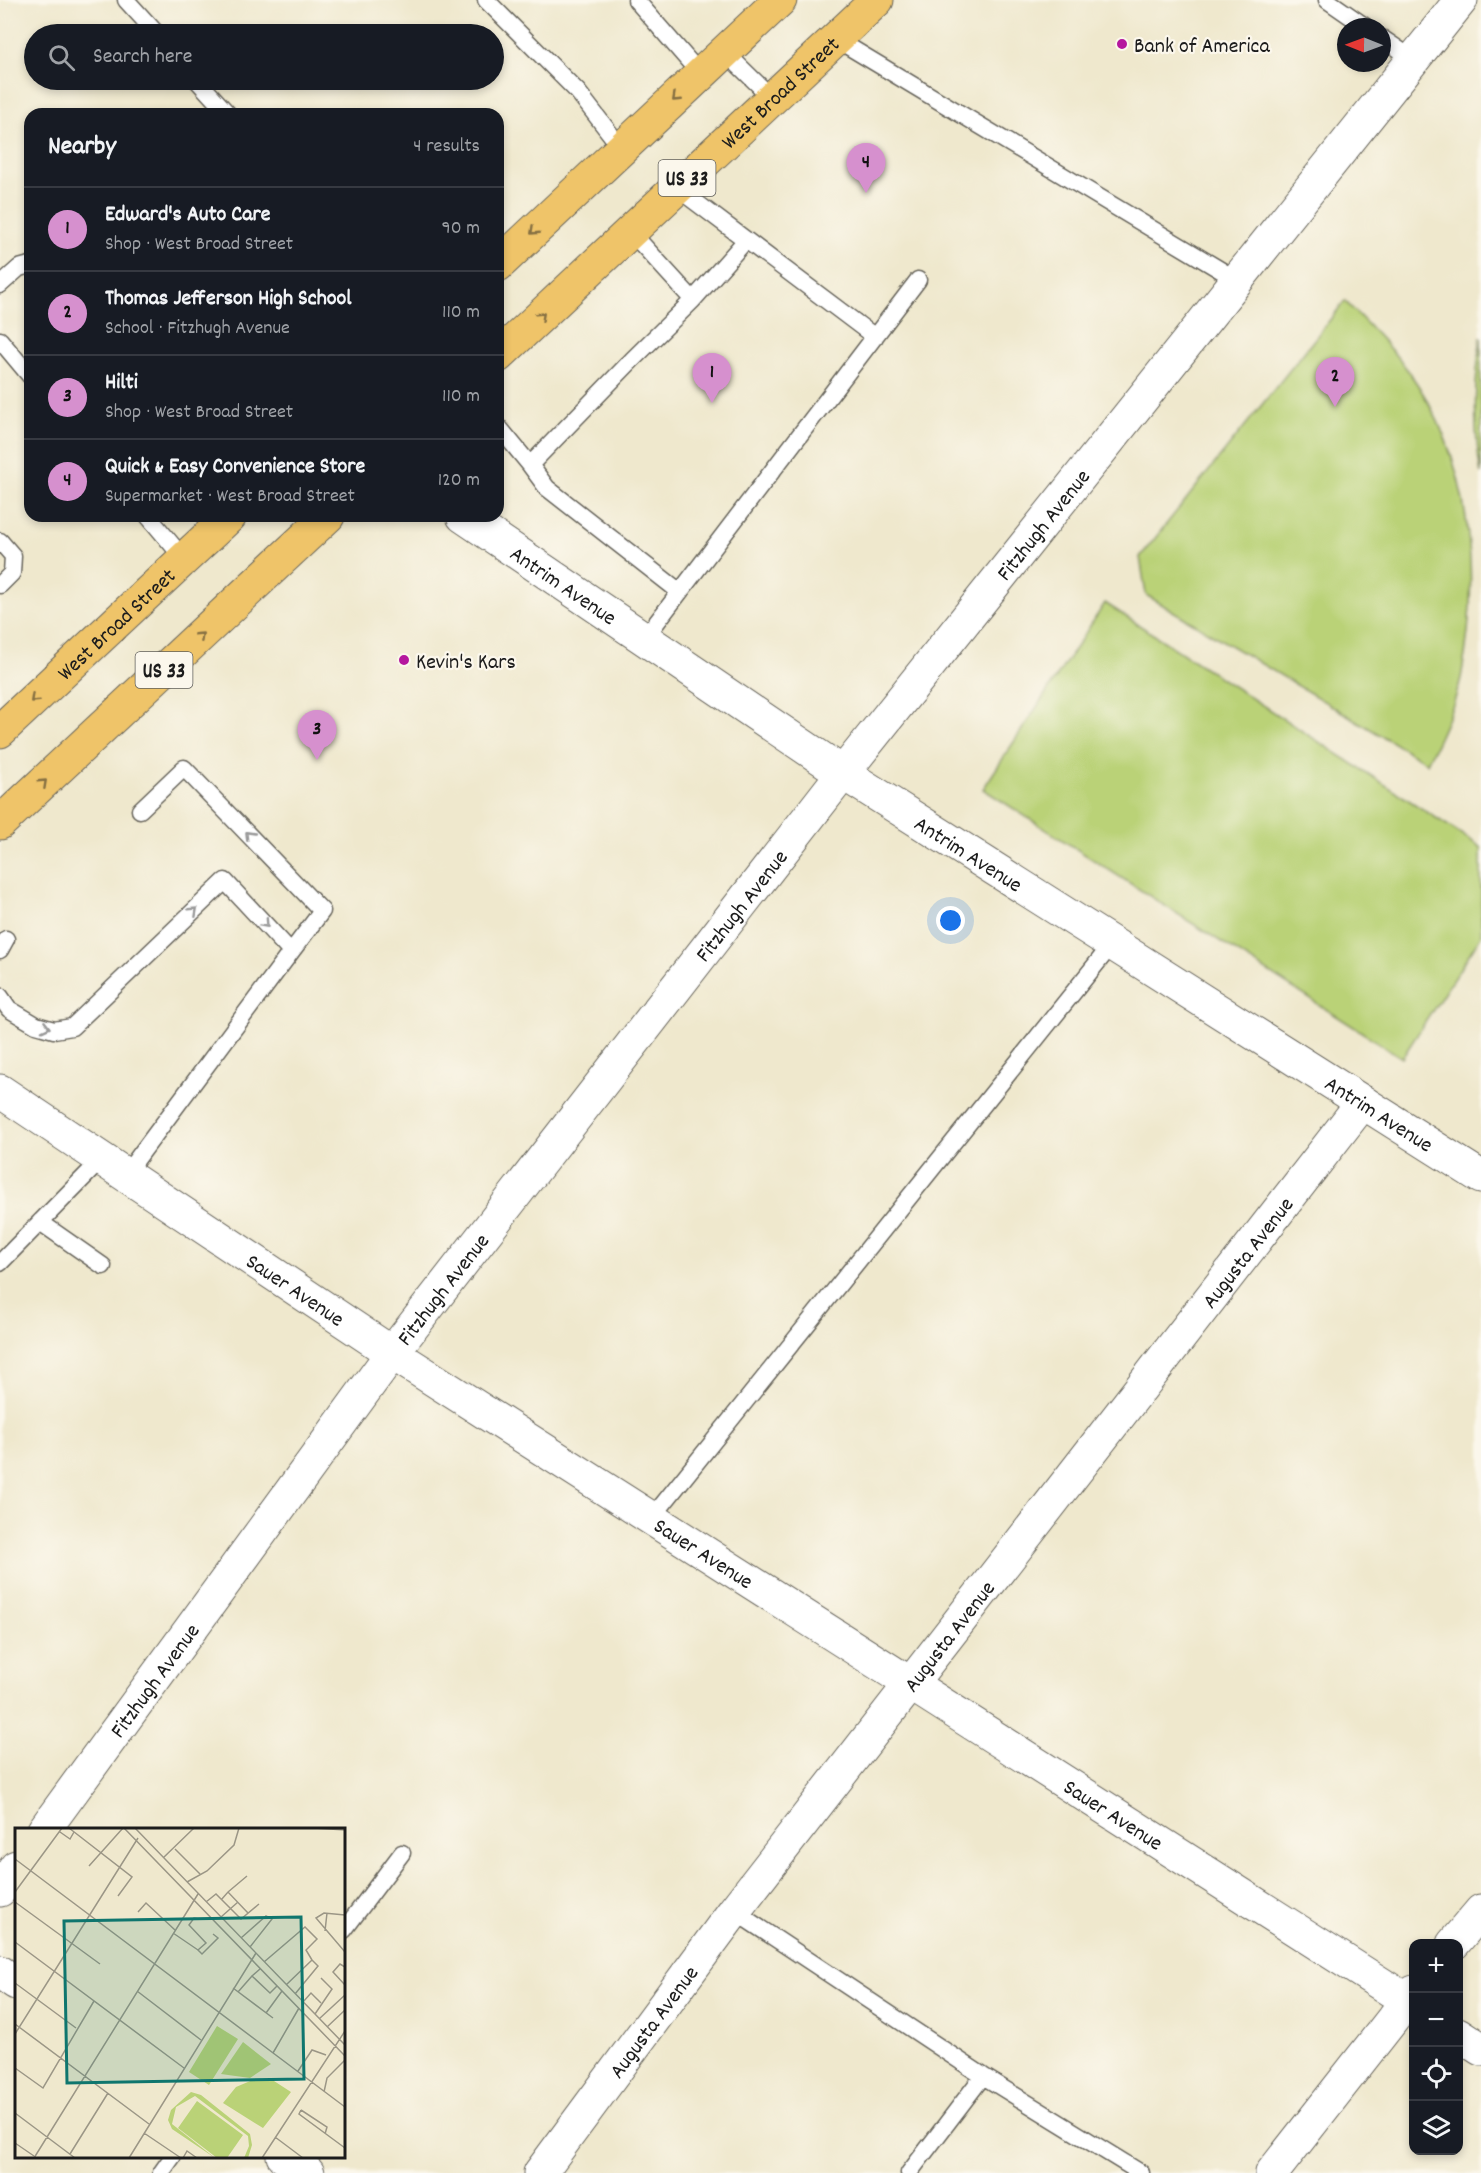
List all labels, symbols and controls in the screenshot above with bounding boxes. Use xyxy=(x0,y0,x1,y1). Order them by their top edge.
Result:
north arrow xyxy=(1337,18,1391,72)
search box xyxy=(24,24,504,90)
street label: West Broad Street xyxy=(716,31,848,158)
place label: Bank of America xyxy=(1134,32,1270,63)
marker: Bank of America xyxy=(1115,37,1129,51)
icon: search xyxy=(45,41,78,74)
text: Search here xyxy=(93,42,192,73)
one-way arrow xyxy=(673,91,683,102)
text: Nearby xyxy=(48,129,116,166)
text: 4 results xyxy=(413,133,480,161)
pin: 4 xyxy=(846,144,886,193)
road number: US 33 xyxy=(658,160,716,196)
text: Edward's Auto Care xyxy=(105,200,270,231)
text: 1 xyxy=(65,215,70,243)
text: 90 m xyxy=(442,215,480,243)
one-way arrow xyxy=(530,224,541,235)
text: Shop · West Broad Street xyxy=(105,231,293,259)
text: Thomas Jefferson High School xyxy=(105,284,352,315)
text: 2 xyxy=(63,299,72,327)
text: 110 m xyxy=(442,299,480,327)
one-way arrow xyxy=(534,312,544,323)
text: School · Fitzhugh Avenue xyxy=(105,315,290,343)
pin: 1 xyxy=(692,354,732,403)
pin: 2 xyxy=(1316,358,1354,407)
text: Hilti xyxy=(105,368,138,399)
text: 3 xyxy=(63,383,72,411)
text: 110 m xyxy=(442,383,480,411)
text: Shop · West Broad Street xyxy=(105,399,293,427)
text: Quick & Easy Convenience Store xyxy=(105,452,365,483)
street label: Fitzhugh Avenue xyxy=(991,464,1099,589)
text: 4 xyxy=(63,467,72,495)
text: 120 m xyxy=(438,467,480,495)
text: Supermarket · West Broad Street xyxy=(105,483,355,511)
street label: Antrim Avenue xyxy=(503,540,622,635)
street label: West Broad Street xyxy=(52,562,184,689)
one-way arrow xyxy=(194,632,204,643)
place label: Kevin's Kars xyxy=(416,648,516,679)
road number: US 33 xyxy=(136,652,192,688)
marker: Kevin's Kars xyxy=(397,653,411,667)
one-way arrow xyxy=(30,692,40,703)
pin: 3 xyxy=(298,710,336,760)
one-way arrow xyxy=(36,779,46,790)
street label: Antrim Avenue xyxy=(907,810,1027,902)
one-way arrow xyxy=(246,832,257,843)
street label: Fitzhugh Avenue xyxy=(690,844,797,970)
your location xyxy=(936,906,965,935)
one-way arrow xyxy=(187,907,198,918)
one-way arrow xyxy=(258,918,269,928)
one-way arrow xyxy=(41,1020,51,1033)
street label: Antrim Avenue xyxy=(1318,1070,1438,1162)
street label: Augusta Avenue xyxy=(1196,1192,1303,1316)
street label: Fitzhugh Avenue xyxy=(391,1228,498,1354)
street label: Sauer Avenue xyxy=(239,1248,349,1336)
street label: Sauer Avenue xyxy=(647,1512,758,1599)
street label: Augusta Avenue xyxy=(898,1575,1004,1700)
street label: Fitzhugh Avenue xyxy=(104,1618,209,1745)
street label: Sauer Avenue xyxy=(1056,1773,1168,1860)
inset map xyxy=(15,1828,345,2158)
map controls xyxy=(1409,1939,1463,2155)
button: + xyxy=(1409,1939,1463,1993)
street label: Augusta Avenue xyxy=(603,1960,707,2086)
button: − xyxy=(1409,1993,1463,2047)
button: locate xyxy=(1409,2047,1463,2101)
button: layers xyxy=(1409,2101,1463,2155)

